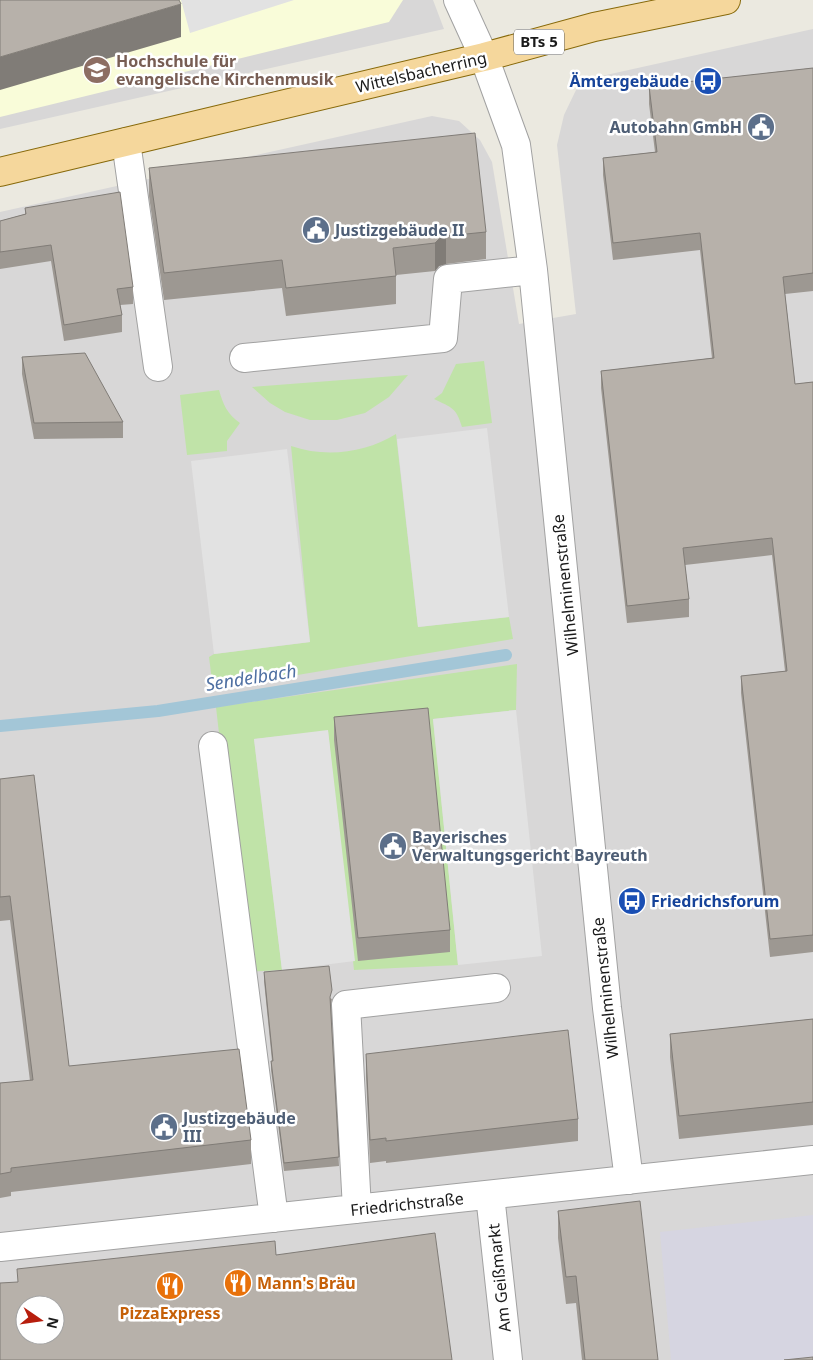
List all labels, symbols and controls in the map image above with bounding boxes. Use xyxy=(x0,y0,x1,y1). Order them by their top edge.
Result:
road number: BTs 5 xyxy=(514,30,564,54)
street label: Wittelsbacherring xyxy=(353,46,489,98)
place label: Hochschule für evangelische Kirchenmusik xyxy=(116,50,334,90)
school or university icon: Hochschule für evangelische Kirchenmusik xyxy=(82,55,112,85)
bus stop icon: Ämtergebäude xyxy=(693,66,723,96)
place label: Ämtergebäude xyxy=(569,70,689,92)
public building icon: Autobahn GmbH xyxy=(746,112,776,142)
place label: Autobahn GmbH xyxy=(609,116,742,138)
public building icon: Justizgebäude II xyxy=(301,215,331,245)
place label: Justizgebäude II xyxy=(333,219,464,241)
street label: Wilhelminenstraße xyxy=(547,513,583,657)
water label: Sendelbach xyxy=(204,658,298,696)
place label: Bayerisches Verwaltungsgericht Bayreuth xyxy=(412,826,648,866)
public building icon: Bayerisches Verwaltungsgericht Bayreuth xyxy=(378,831,408,861)
bus stop icon: Friedrichsforum xyxy=(617,886,647,916)
place label: Friedrichsforum xyxy=(651,890,779,912)
street label: Wilhelminenstraße xyxy=(587,916,623,1060)
place label: Justizgebäude III xyxy=(181,1107,296,1147)
public building icon: Justizgebäude III xyxy=(149,1112,179,1142)
street label: Friedrichstraße xyxy=(349,1187,465,1221)
street label: Am Geißmarkt xyxy=(482,1222,516,1333)
restaurant icon: Mann's Bräu xyxy=(223,1268,253,1298)
restaurant icon: PizzaExpress xyxy=(155,1271,185,1301)
place label: Mann's Bräu xyxy=(257,1272,356,1294)
north arrow xyxy=(15,1295,65,1345)
place label: PizzaExpress xyxy=(120,1302,220,1324)
text: N xyxy=(43,1315,64,1331)

